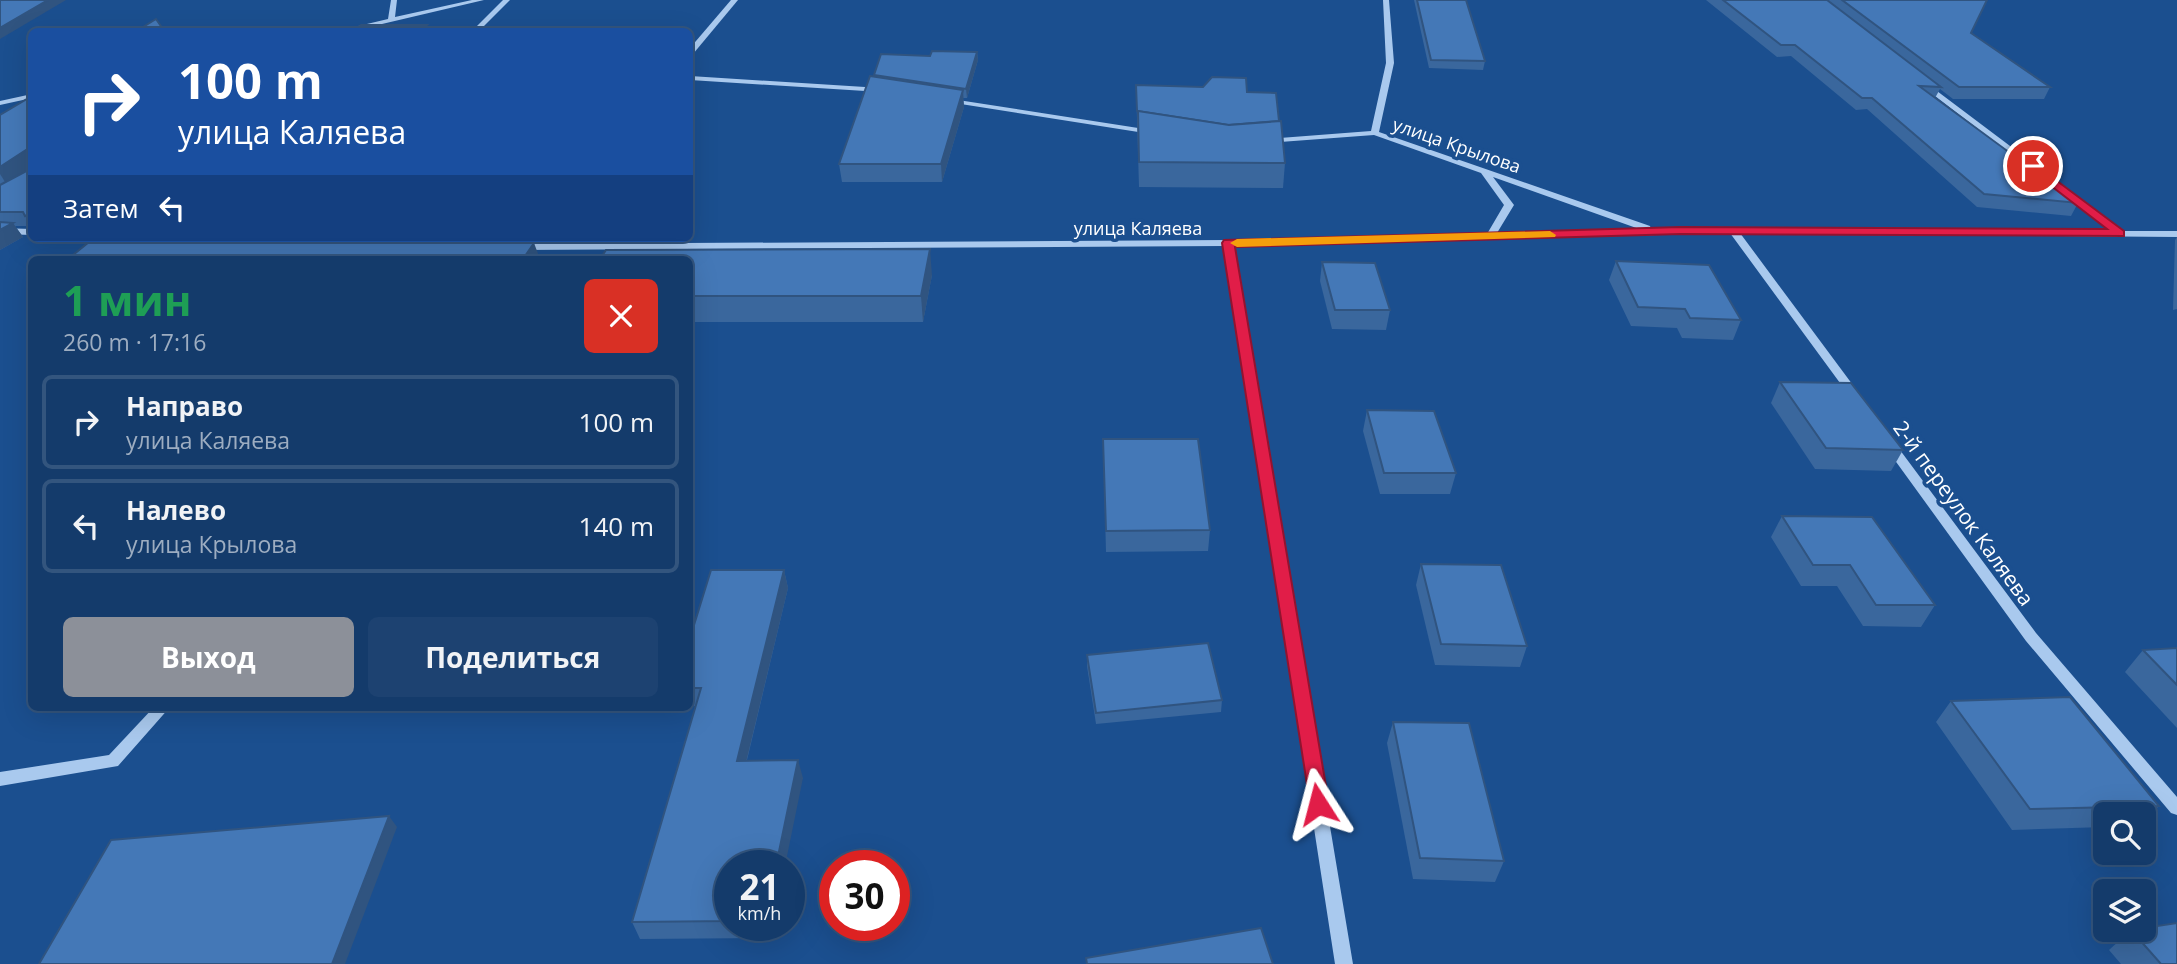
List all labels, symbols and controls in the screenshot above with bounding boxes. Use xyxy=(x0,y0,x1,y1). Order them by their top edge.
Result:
text: 100 m xyxy=(178,47,323,113)
icon: right xyxy=(63,56,154,147)
text: улица Каляева xyxy=(178,110,406,153)
street label: улица Крылова xyxy=(1390,112,1524,178)
pin xyxy=(2003,136,2063,196)
icon: arrive xyxy=(2014,147,2052,185)
icon: left xyxy=(153,189,191,227)
text: Затем xyxy=(63,190,139,226)
street label: улица Каляева xyxy=(1074,216,1202,240)
text: 1 мин xyxy=(63,271,191,328)
button: close xyxy=(584,279,658,353)
text: 260 m · 17:16 xyxy=(63,326,206,358)
text: Направо xyxy=(126,388,243,424)
icon: right xyxy=(67,403,105,441)
text: 100 m xyxy=(579,404,654,440)
street label: 2-й переулок Каляева xyxy=(1887,415,2041,611)
text: улица Каляева xyxy=(126,424,290,456)
text: Налево xyxy=(126,492,226,528)
icon: left xyxy=(67,507,105,545)
text: 140 m xyxy=(579,508,654,544)
text: улица Крылова xyxy=(126,528,297,560)
button: Выход xyxy=(63,617,354,697)
button: Поделиться xyxy=(368,617,658,697)
position arrow xyxy=(1281,767,1355,841)
map controls xyxy=(2093,802,2156,942)
button: search xyxy=(2093,802,2156,865)
speed limit sign: 30 xyxy=(819,850,910,941)
text: 21 xyxy=(739,863,780,910)
button: layers xyxy=(2093,879,2156,942)
text: km/h xyxy=(738,901,781,925)

